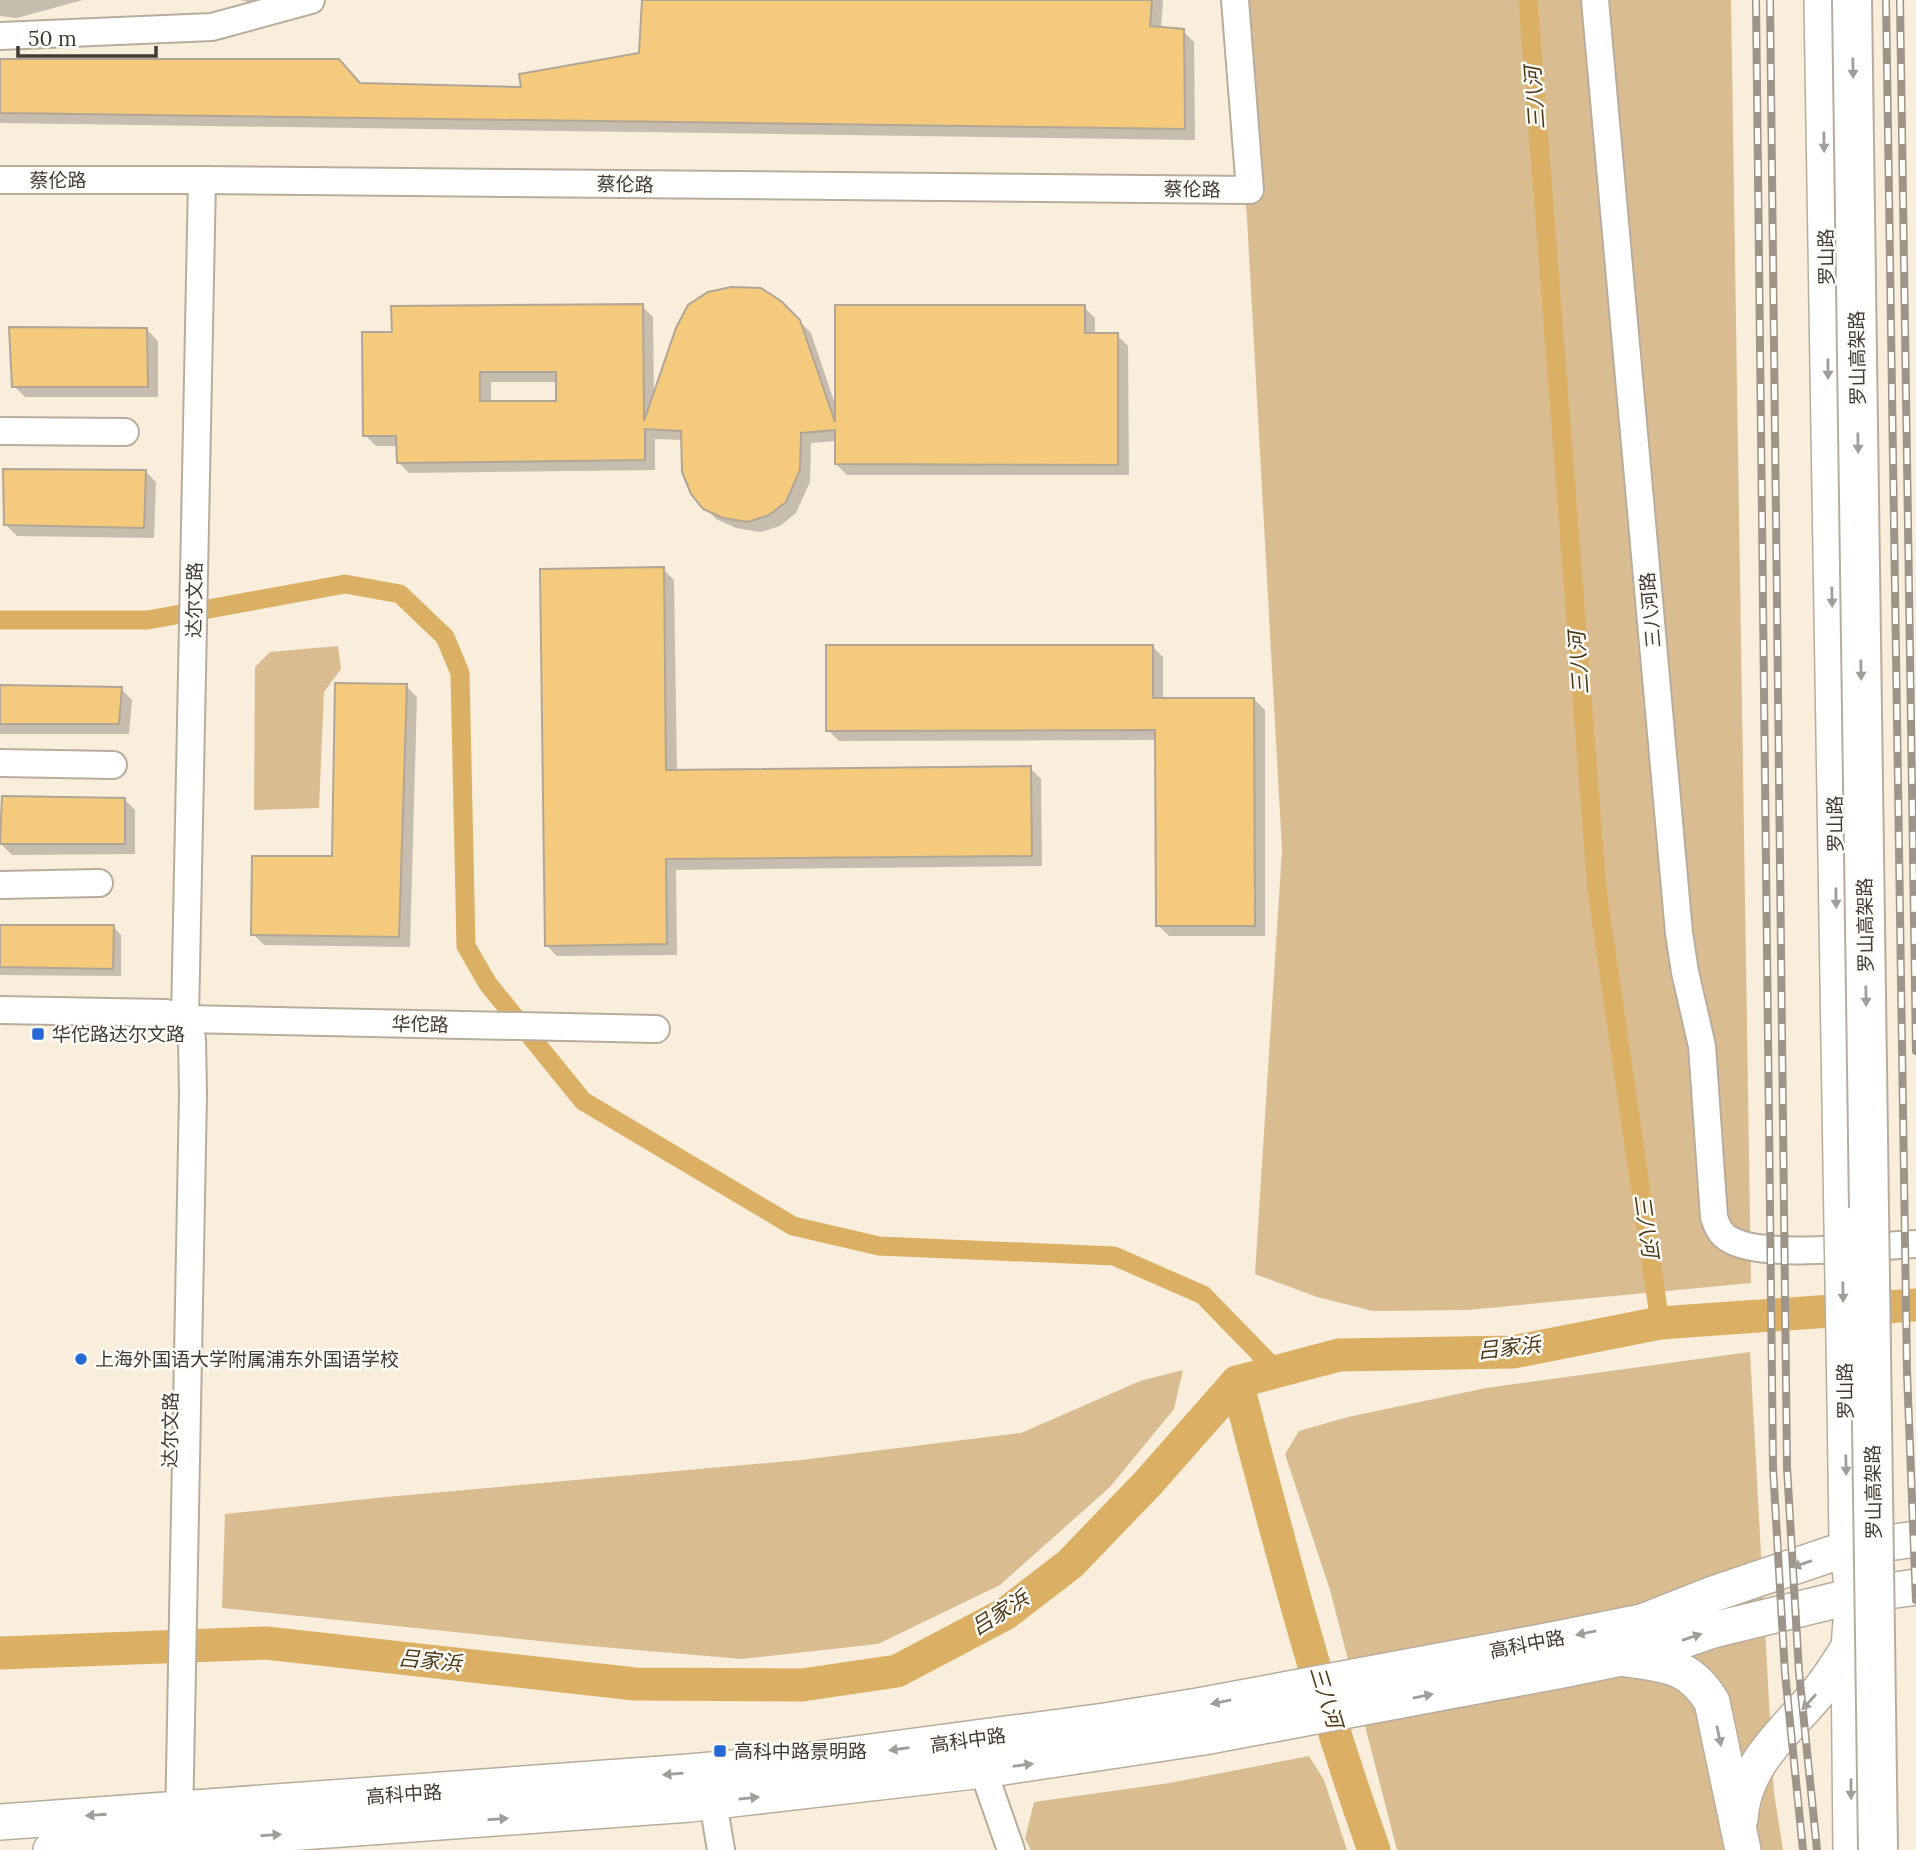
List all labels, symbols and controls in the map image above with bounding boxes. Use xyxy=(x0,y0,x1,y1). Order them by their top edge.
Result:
scale bar xyxy=(18,14,156,58)
text: 50 m xyxy=(28,25,77,52)
one-way arrow xyxy=(1847,57,1859,79)
water label: 三八河 xyxy=(1519,62,1550,130)
one-way arrow xyxy=(1818,131,1830,153)
street label: 蔡伦路 xyxy=(29,168,87,192)
street label: 蔡伦路 xyxy=(596,172,654,196)
street label: 蔡伦路 xyxy=(1163,177,1221,201)
street label: 罗山路 xyxy=(1814,228,1838,286)
street label: 罗山高架路 xyxy=(1844,310,1870,406)
one-way arrow xyxy=(1822,358,1834,380)
one-way arrow xyxy=(1852,432,1864,454)
street label: 达尔文路 xyxy=(181,562,207,638)
street label: 三八河路 xyxy=(1635,571,1665,649)
one-way arrow xyxy=(1826,586,1837,608)
water label: 三八河 xyxy=(1563,627,1594,695)
one-way arrow xyxy=(1856,659,1867,681)
street label: 罗山路 xyxy=(1823,795,1847,853)
street label: 罗山高架路 xyxy=(1852,877,1878,973)
one-way arrow xyxy=(1831,887,1842,909)
one-way arrow xyxy=(1860,985,1872,1007)
street label: 华佗路 xyxy=(391,1012,449,1036)
place label: 华佗路达尔文路 xyxy=(52,1022,185,1046)
marker: 华佗路达尔文路 xyxy=(30,1026,46,1042)
water label: 三八河 xyxy=(1629,1193,1665,1263)
one-way arrow xyxy=(1837,1281,1849,1303)
water label: 吕家浜 xyxy=(1476,1331,1544,1364)
place label: 上海外国语大学附属浦东外国语学校 xyxy=(95,1347,399,1371)
marker: 上海外国语大学附属浦东外国语学校 xyxy=(73,1351,89,1367)
street label: 罗山路 xyxy=(1833,1362,1857,1420)
street label: 达尔文路 xyxy=(157,1392,183,1468)
street label: 罗山高架路 xyxy=(1860,1444,1886,1540)
one-way arrow xyxy=(1840,1454,1852,1476)
one-way arrow xyxy=(1791,1559,1812,1570)
water label: 吕家浜 xyxy=(966,1583,1035,1641)
street label: 高科中路 xyxy=(1487,1625,1567,1663)
one-way arrow xyxy=(1575,1628,1597,1639)
one-way arrow xyxy=(1682,1631,1703,1642)
water label: 吕家浜 xyxy=(397,1644,465,1677)
water label: 三八河 xyxy=(1304,1663,1350,1735)
one-way arrow xyxy=(1412,1690,1434,1701)
one-way arrow xyxy=(1801,1693,1817,1711)
one-way arrow xyxy=(1210,1696,1232,1707)
street label: 高科中路 xyxy=(929,1723,1007,1757)
one-way arrow xyxy=(1713,1725,1724,1747)
place label: 高科中路景明路 xyxy=(734,1739,867,1763)
marker: 高科中路景明路 xyxy=(712,1743,728,1759)
one-way arrow xyxy=(888,1743,910,1754)
one-way arrow xyxy=(1012,1759,1034,1770)
one-way arrow xyxy=(662,1769,684,1780)
one-way arrow xyxy=(1845,1778,1857,1800)
street label: 高科中路 xyxy=(365,1779,443,1809)
one-way arrow xyxy=(738,1792,760,1803)
one-way arrow xyxy=(85,1810,107,1821)
one-way arrow xyxy=(487,1813,509,1824)
one-way arrow xyxy=(260,1830,282,1841)

